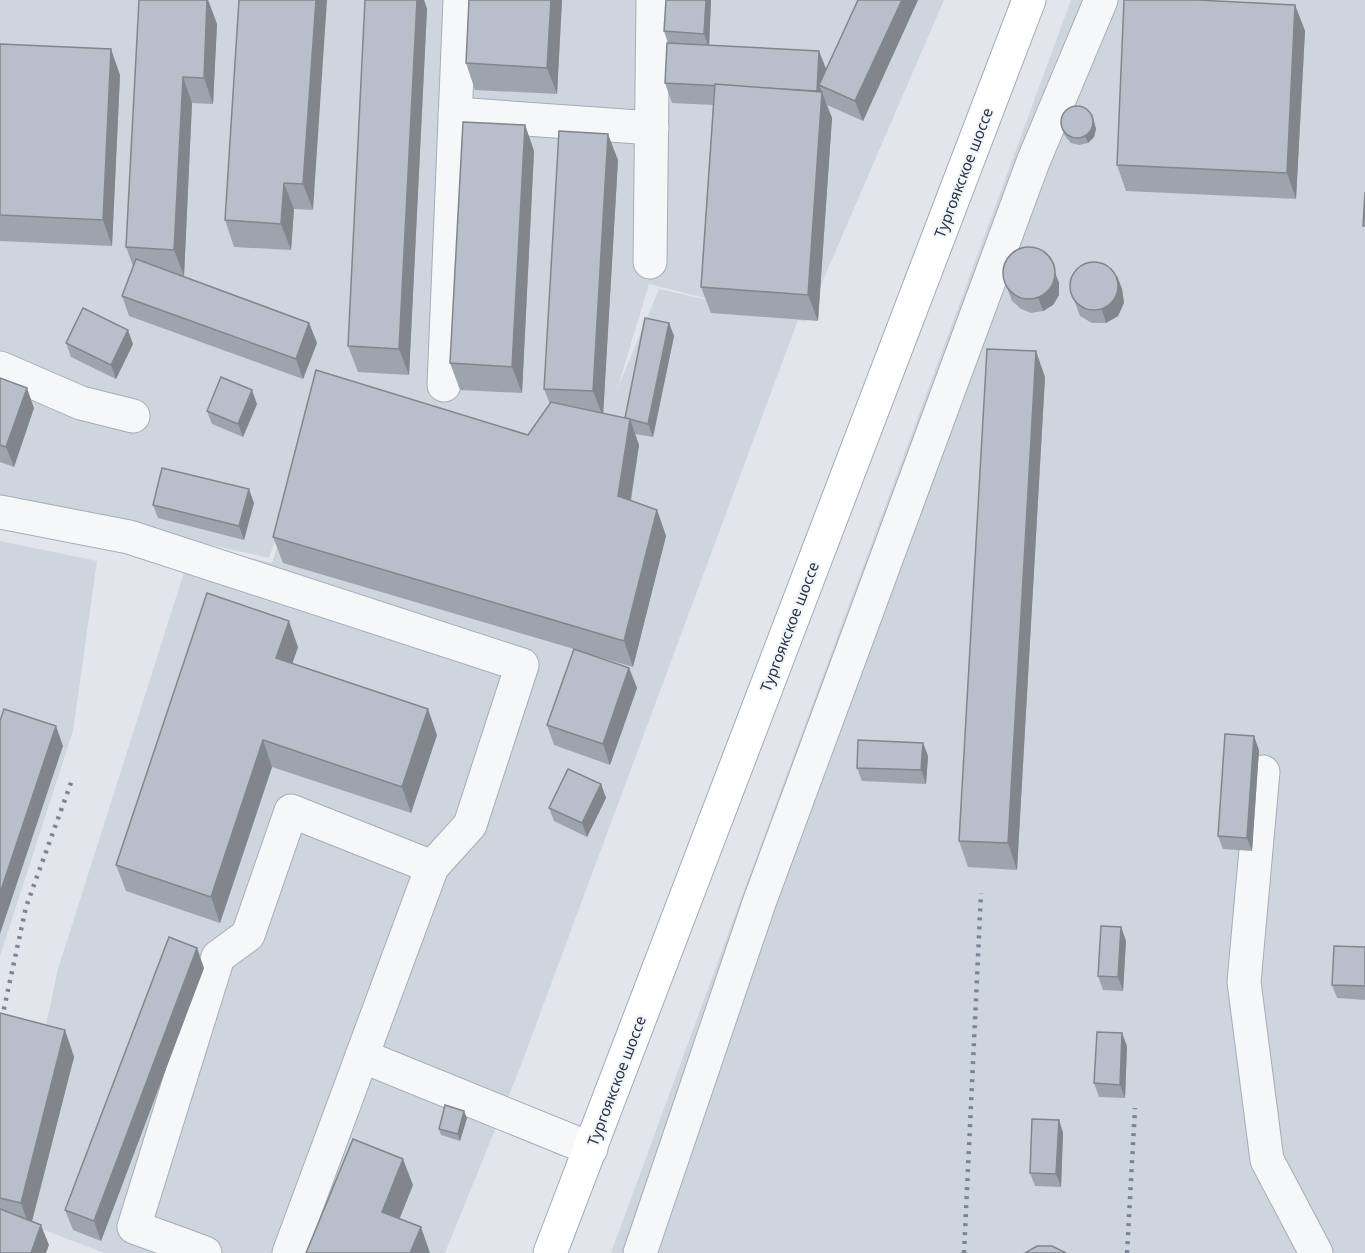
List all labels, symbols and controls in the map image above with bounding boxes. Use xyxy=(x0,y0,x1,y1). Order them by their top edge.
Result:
street label: Тургоякское шоссе xyxy=(929,105,997,240)
street label: Тургоякское шоссе xyxy=(755,559,823,694)
street label: Тургоякское шоссе xyxy=(582,1013,650,1148)

